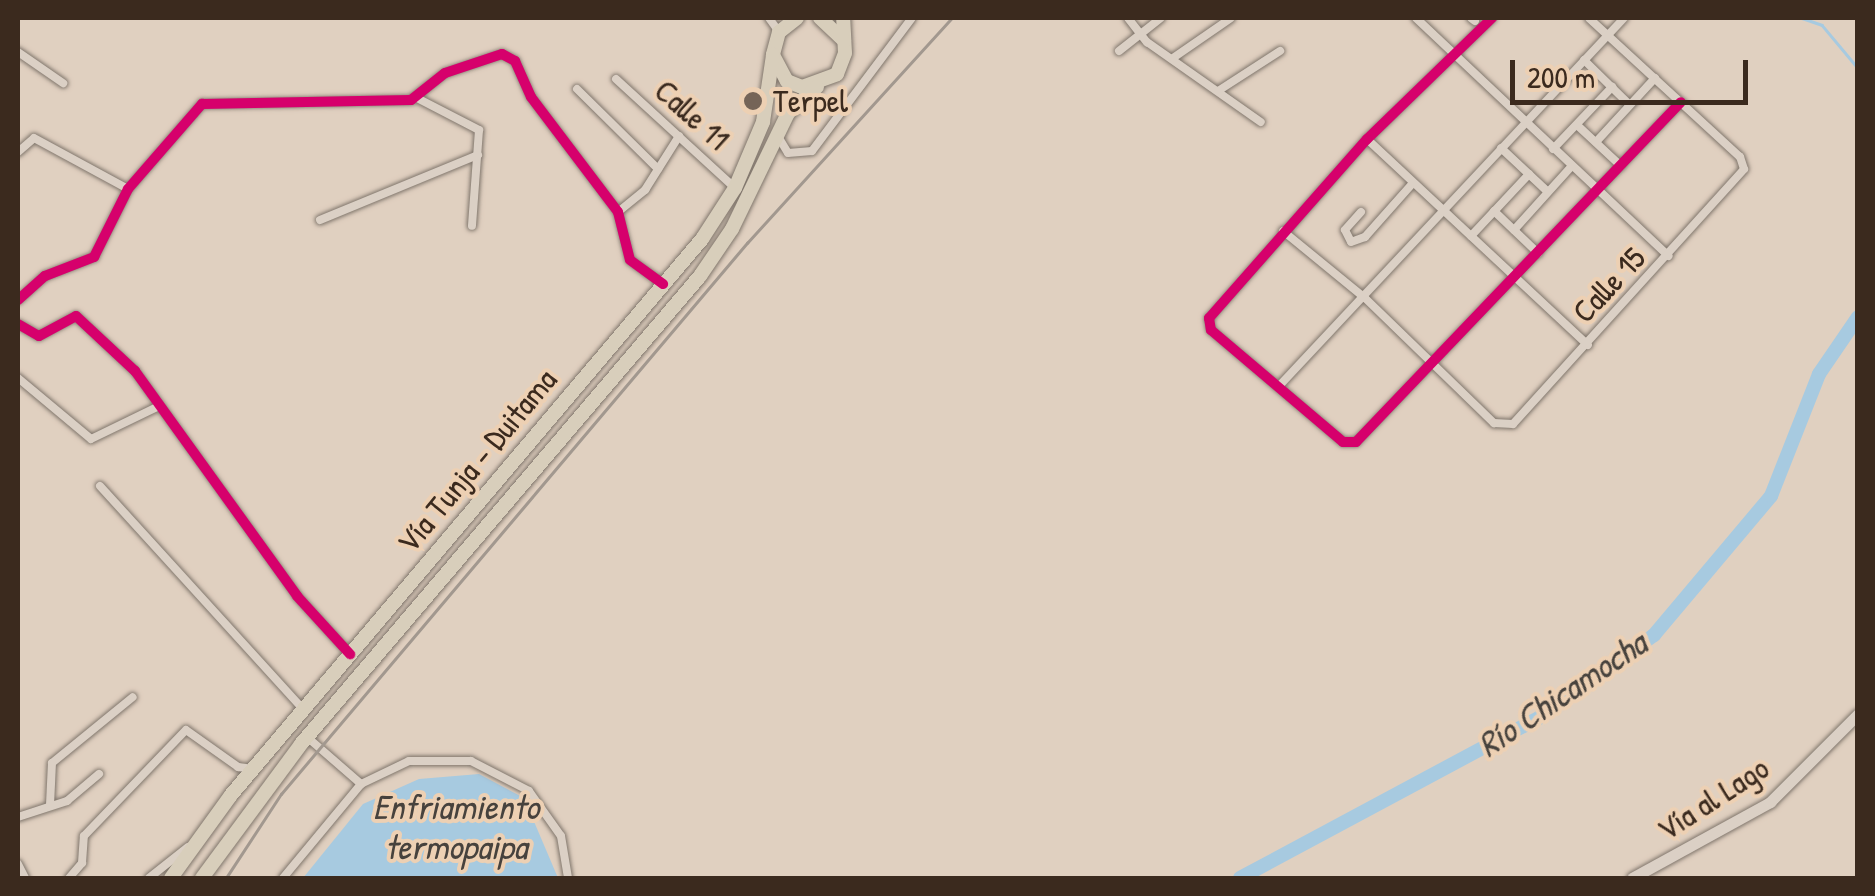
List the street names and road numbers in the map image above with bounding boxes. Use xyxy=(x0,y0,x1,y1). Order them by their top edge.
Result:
street label: Calle 11 xyxy=(647,72,737,158)
street label: Calle 15 xyxy=(1565,239,1653,331)
street label: Vía Tunja - Duitama xyxy=(389,361,565,561)
street label: Vía al Lago xyxy=(1650,749,1776,849)

